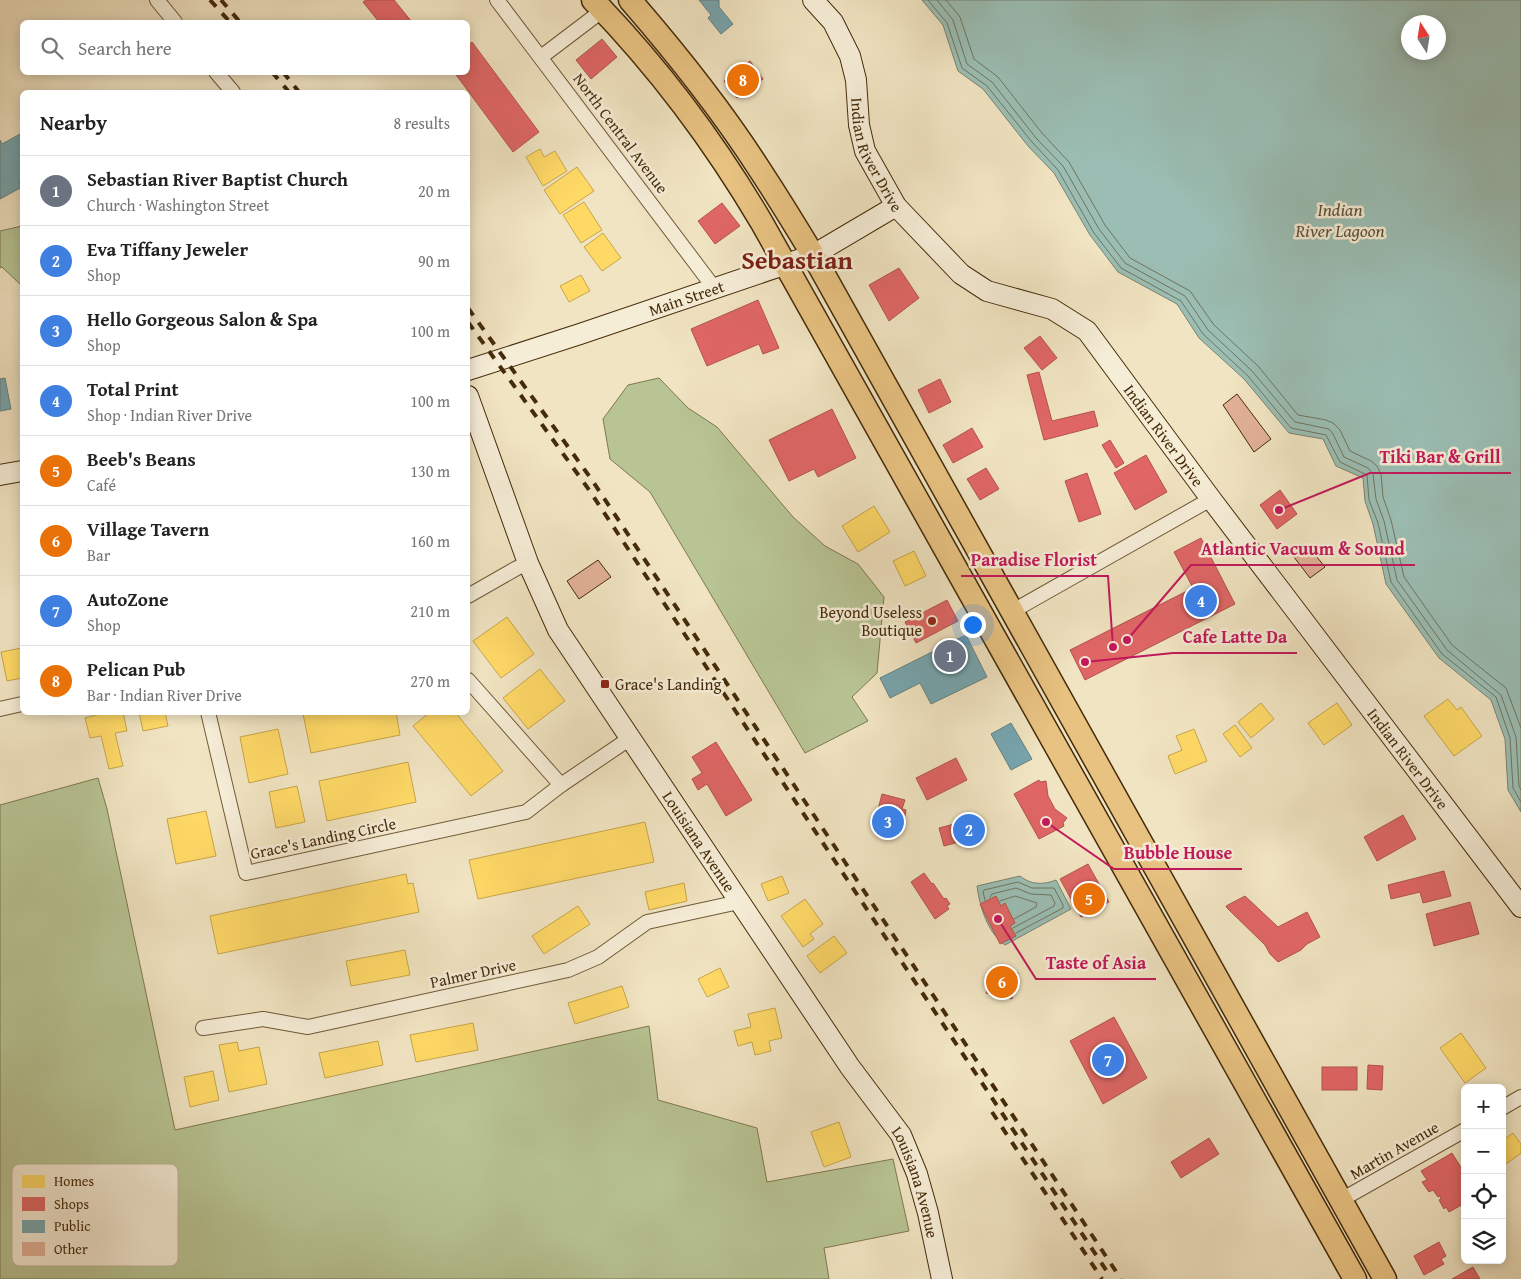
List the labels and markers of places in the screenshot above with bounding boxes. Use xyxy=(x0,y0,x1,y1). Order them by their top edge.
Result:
pin: 8 xyxy=(727,61,759,99)
callout: Tiki Bar & Grill xyxy=(1370,440,1511,473)
callout: Atlantic Vacuum & Sound xyxy=(1191,532,1415,565)
callout: Paradise Florist xyxy=(961,543,1108,576)
pin: 4 xyxy=(1185,582,1217,620)
place label: Beyond Useless Boutique xyxy=(819,600,922,642)
marker: Beyond Useless Boutique xyxy=(926,615,938,627)
callout: Cafe Latte Da xyxy=(1173,620,1297,653)
pin: 1 xyxy=(934,637,966,675)
place label: Grace's Landing xyxy=(615,672,721,696)
marker: Grace's Landing xyxy=(599,678,611,690)
pin: 3 xyxy=(872,803,904,841)
pin: 2 xyxy=(953,811,985,849)
callout: Bubble House xyxy=(1114,836,1242,869)
pin: 5 xyxy=(1073,880,1105,918)
callout: Taste of Asia xyxy=(1036,946,1156,979)
pin: 6 xyxy=(986,963,1018,1001)
pin: 7 xyxy=(1092,1041,1124,1079)

